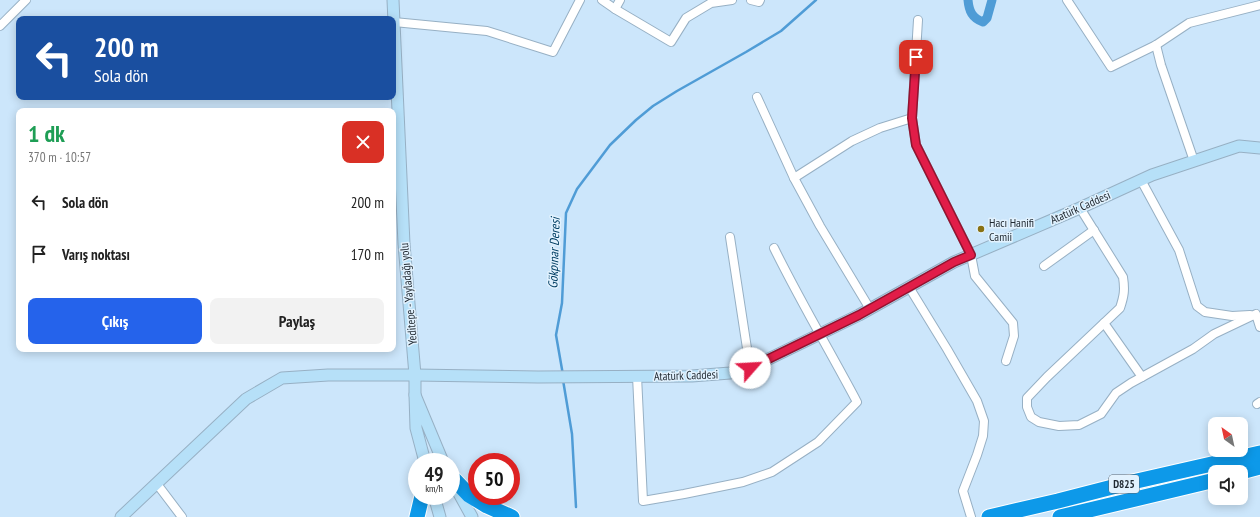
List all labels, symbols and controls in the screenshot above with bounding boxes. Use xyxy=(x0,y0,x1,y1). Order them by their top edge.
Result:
text: 200 m xyxy=(94,28,158,65)
icon: left xyxy=(28,32,80,84)
pin xyxy=(899,40,933,74)
icon: arrive xyxy=(905,46,927,68)
text: Sola dön xyxy=(94,64,148,87)
text: 1 dk xyxy=(28,118,65,149)
button: close xyxy=(342,121,384,163)
text: 370 m · 10:57 xyxy=(28,149,91,166)
street label: Atatürk Caddesi xyxy=(1048,187,1112,227)
icon: left xyxy=(28,191,50,213)
text: Sola dön xyxy=(62,193,108,212)
text: 200 m xyxy=(351,193,384,212)
water label: Gökpınar Deresi xyxy=(544,215,564,289)
place label: Hacı Hanifi Camii xyxy=(989,215,1034,244)
marker: Hacı Hanifi Camii xyxy=(976,224,986,234)
street label: Yeditepe - Yayladağı yolu xyxy=(396,242,420,346)
icon: arrive xyxy=(28,243,50,265)
text: Varış noktası xyxy=(62,245,130,264)
text: 170 m xyxy=(351,245,384,264)
button: Çıkış xyxy=(28,298,202,344)
button: Paylaş xyxy=(210,298,384,344)
position arrow xyxy=(729,347,771,389)
street label: Atatürk Caddesi xyxy=(654,366,718,384)
north arrow xyxy=(1208,417,1248,457)
map controls xyxy=(1208,417,1248,505)
speed limit sign: 50 xyxy=(468,453,520,505)
text: 49 xyxy=(424,461,444,487)
button: sound xyxy=(1208,465,1248,505)
road number: D825 xyxy=(1109,475,1139,493)
text: km/h xyxy=(425,482,443,495)

